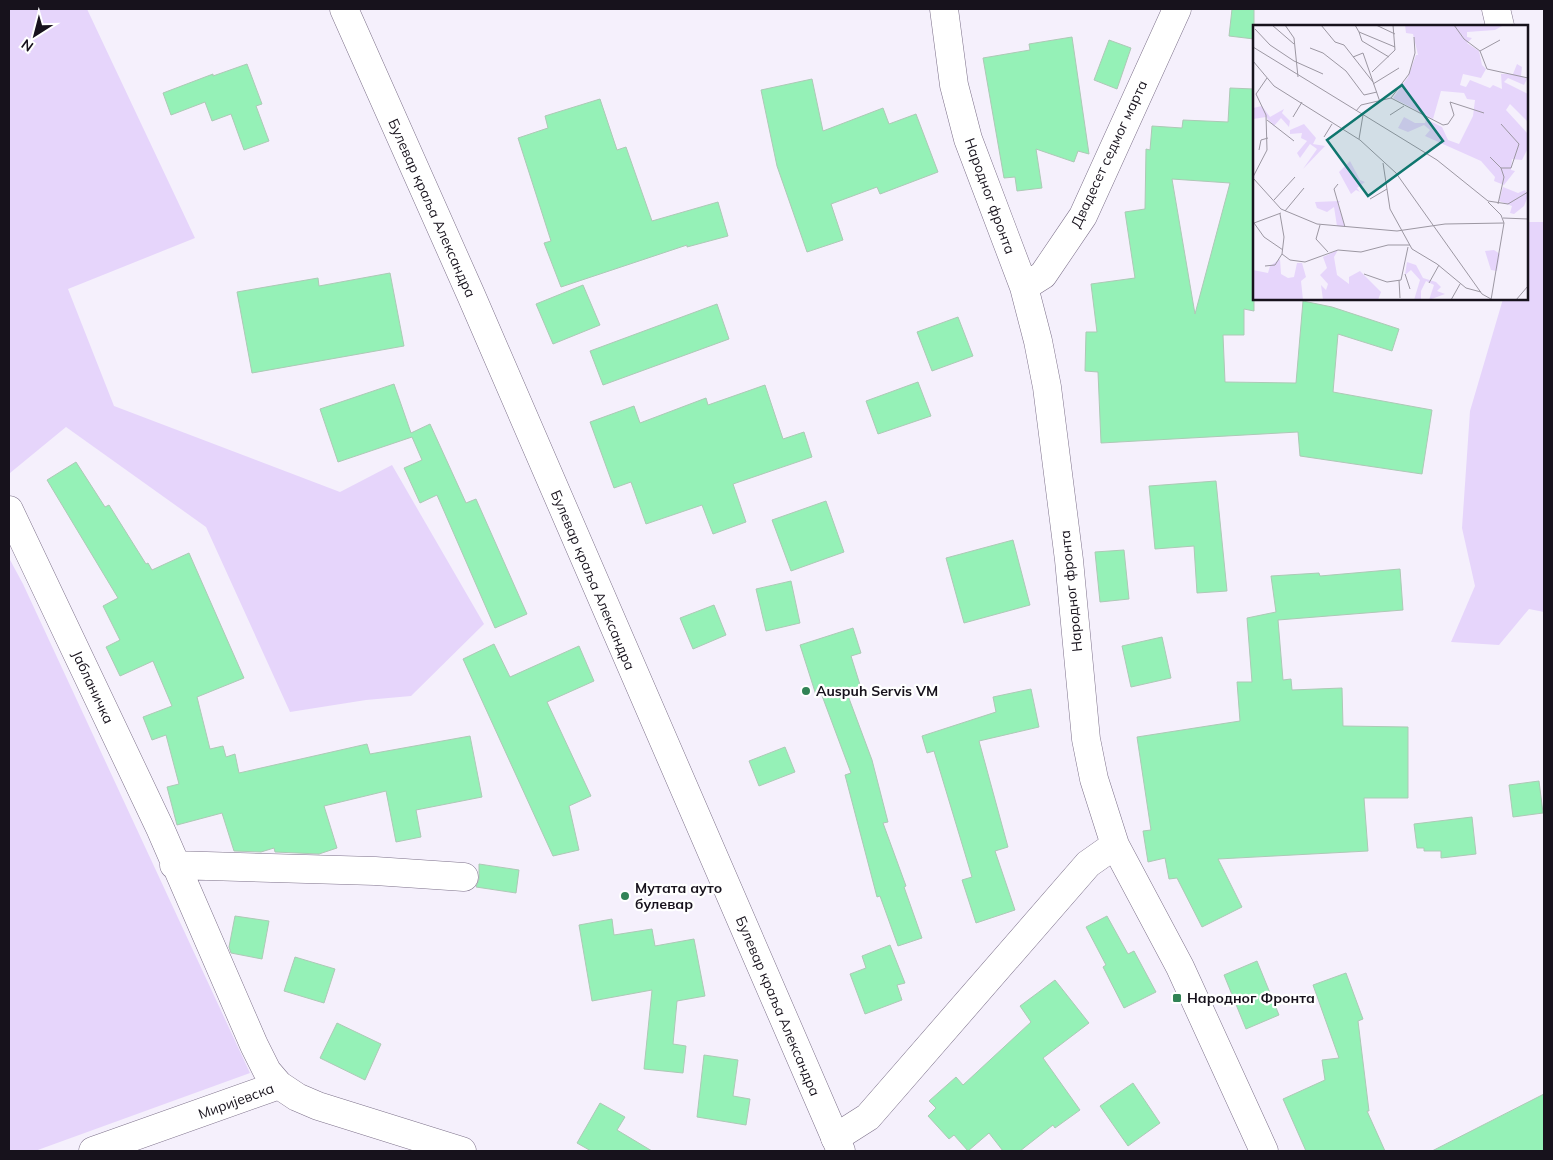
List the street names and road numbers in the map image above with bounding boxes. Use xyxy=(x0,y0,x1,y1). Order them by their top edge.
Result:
street label: Двадесет седмог марта xyxy=(1067,77,1151,231)
street label: Булевар краља Александра xyxy=(384,116,480,300)
street label: Народног фронта xyxy=(961,135,1019,257)
street label: Булевар краља Александра xyxy=(547,487,639,673)
street label: Народног фронта xyxy=(1056,529,1086,653)
street label: Јабланичка xyxy=(68,648,118,726)
street label: Булевар краља Александра xyxy=(732,913,824,1099)
street label: Миријевска xyxy=(196,1079,276,1123)

